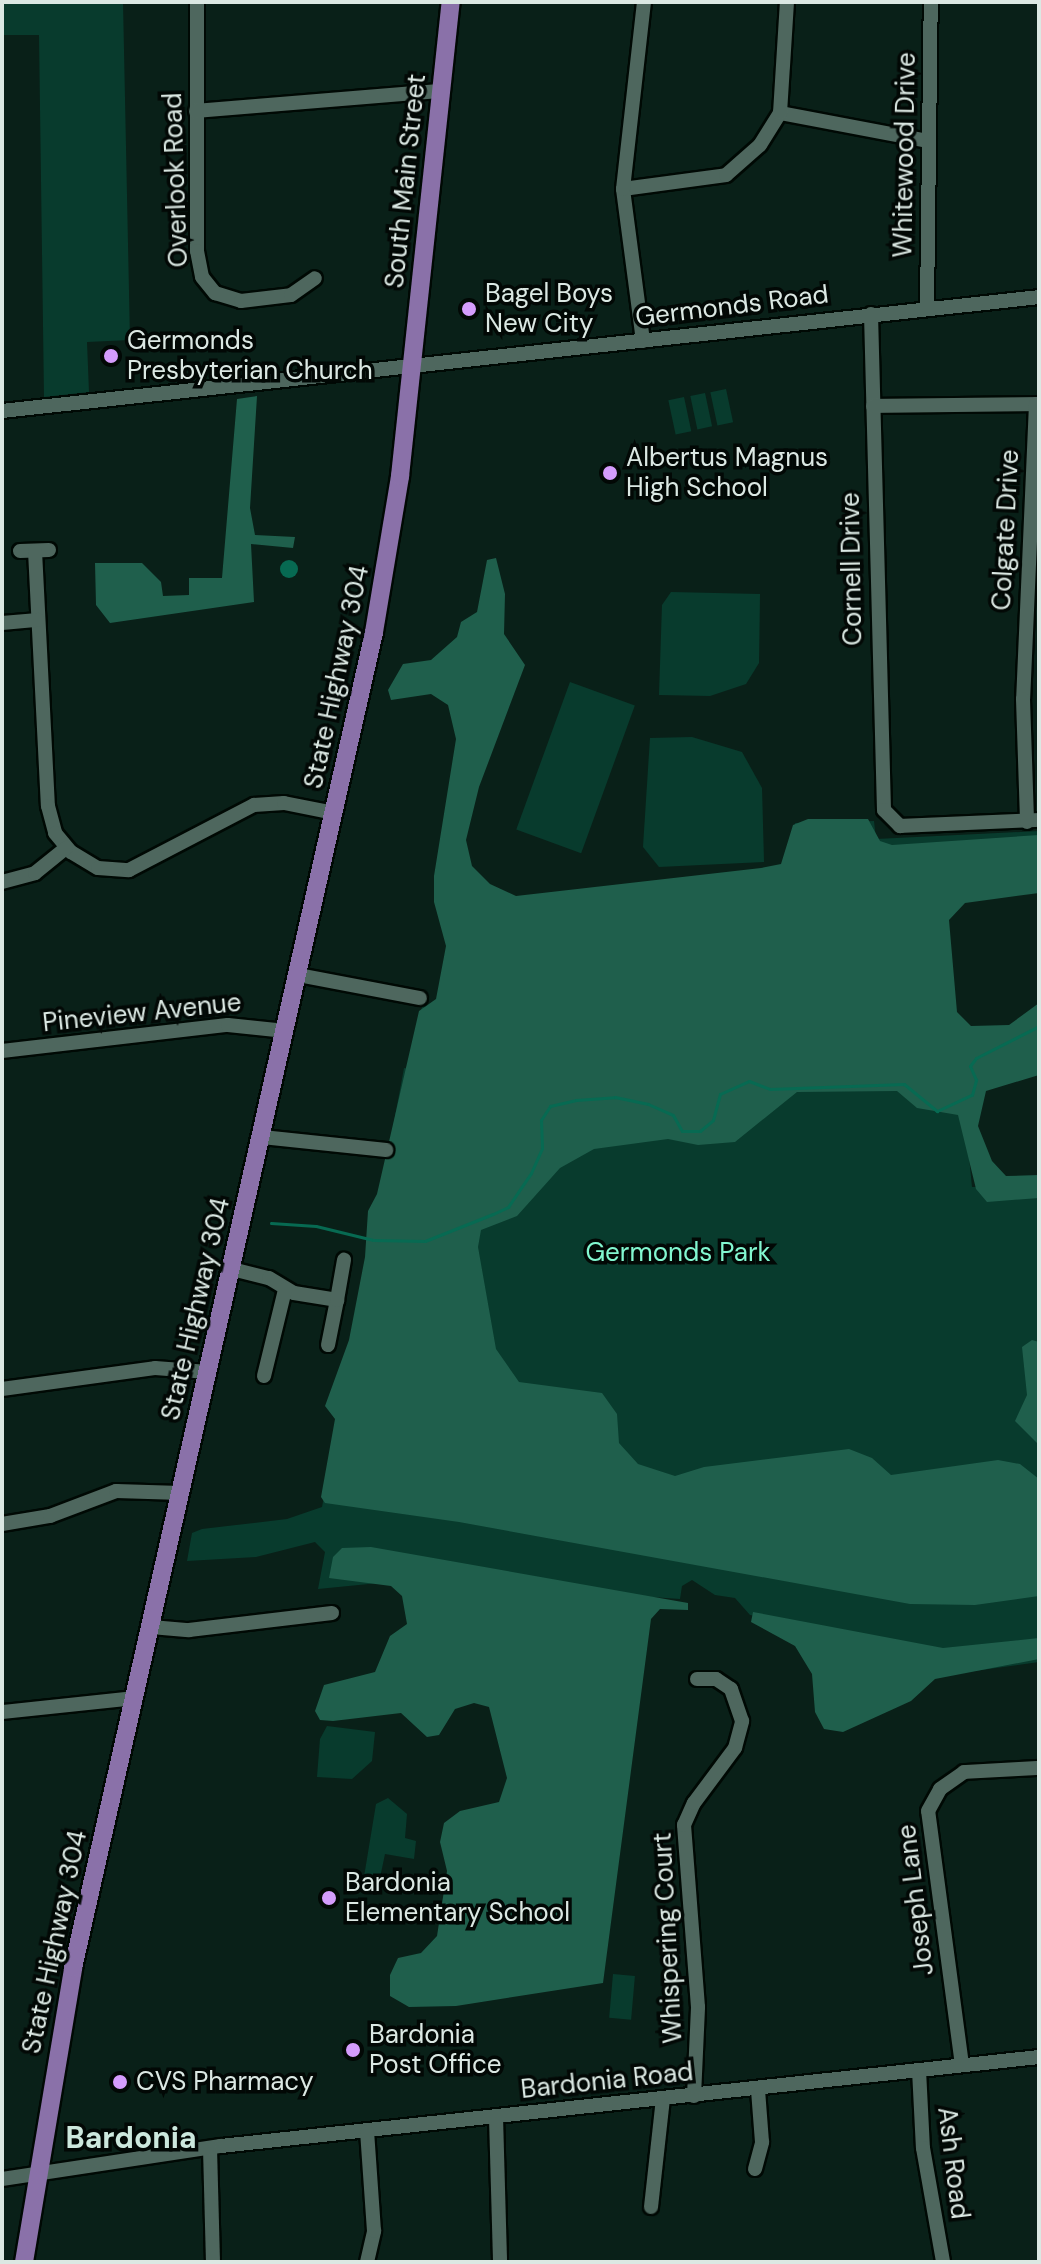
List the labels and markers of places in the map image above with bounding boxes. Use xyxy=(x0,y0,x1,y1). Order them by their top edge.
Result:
place label: Bagel Boys New City xyxy=(485,278,613,340)
marker: Bagel Boys New City xyxy=(460,300,478,318)
place label: Germonds Presbyterian Church xyxy=(127,325,373,386)
marker: Germonds Presbyterian Church xyxy=(102,347,120,365)
place label: Albertus Magnus High School xyxy=(626,442,828,504)
marker: Albertus Magnus High School xyxy=(601,464,619,482)
place label: Bardonia Elementary School xyxy=(345,1867,570,1928)
marker: Bardonia Elementary School xyxy=(320,1889,338,1907)
place label: Bardonia Post Office xyxy=(369,2019,502,2080)
marker: Bardonia Post Office xyxy=(344,2041,362,2059)
place label: CVS Pharmacy xyxy=(136,2066,314,2098)
marker: CVS Pharmacy xyxy=(111,2073,129,2091)

